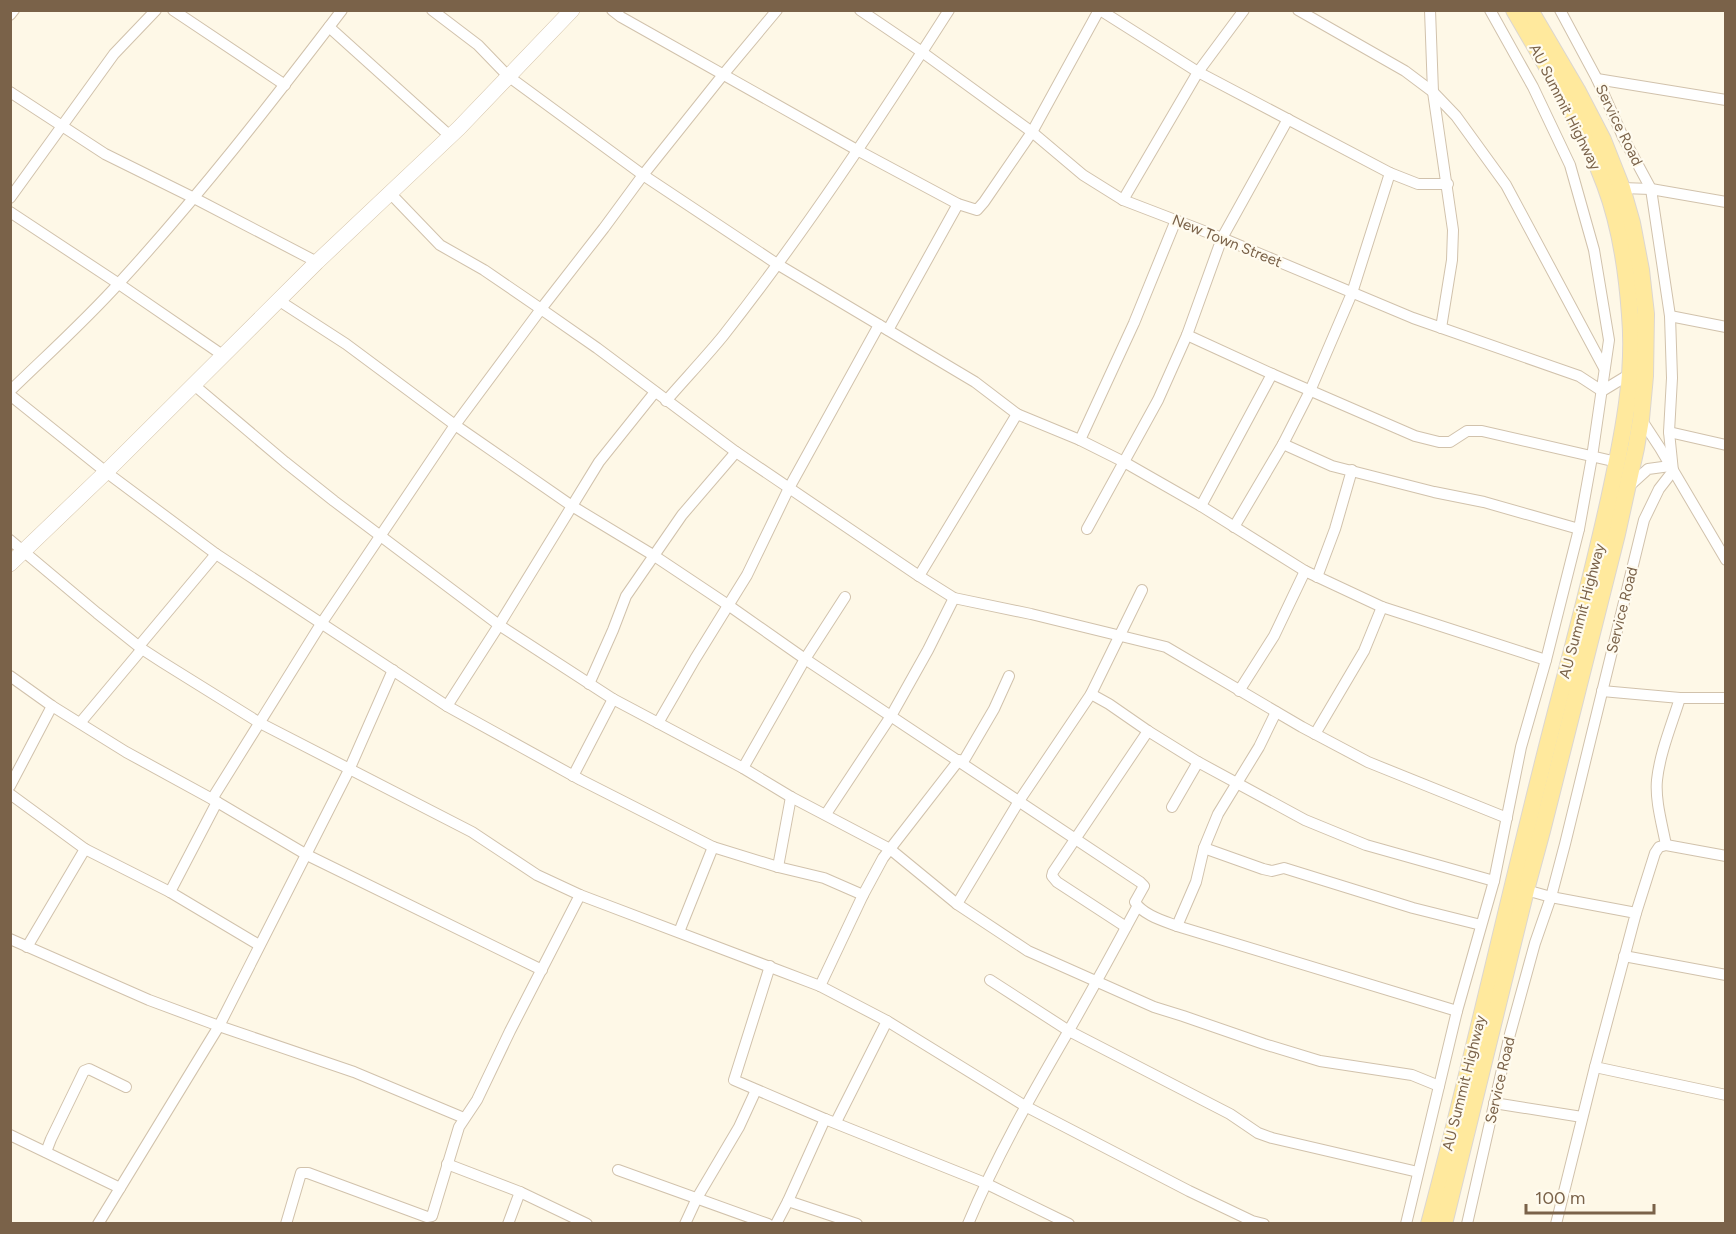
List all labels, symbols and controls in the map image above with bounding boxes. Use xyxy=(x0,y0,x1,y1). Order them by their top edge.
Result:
street label: AU Summit Highway xyxy=(1525,41,1605,173)
street label: Service Road xyxy=(1592,81,1646,169)
street label: New Town Street xyxy=(1169,211,1285,271)
street label: AU Summit Highway xyxy=(1555,541,1609,681)
street label: Service Road xyxy=(1603,565,1641,655)
street label: AU Summit Highway xyxy=(1438,1013,1490,1153)
street label: Service Road xyxy=(1481,1035,1519,1125)
scale bar xyxy=(1526,1177,1654,1215)
text: 100 m xyxy=(1535,1187,1585,1209)

